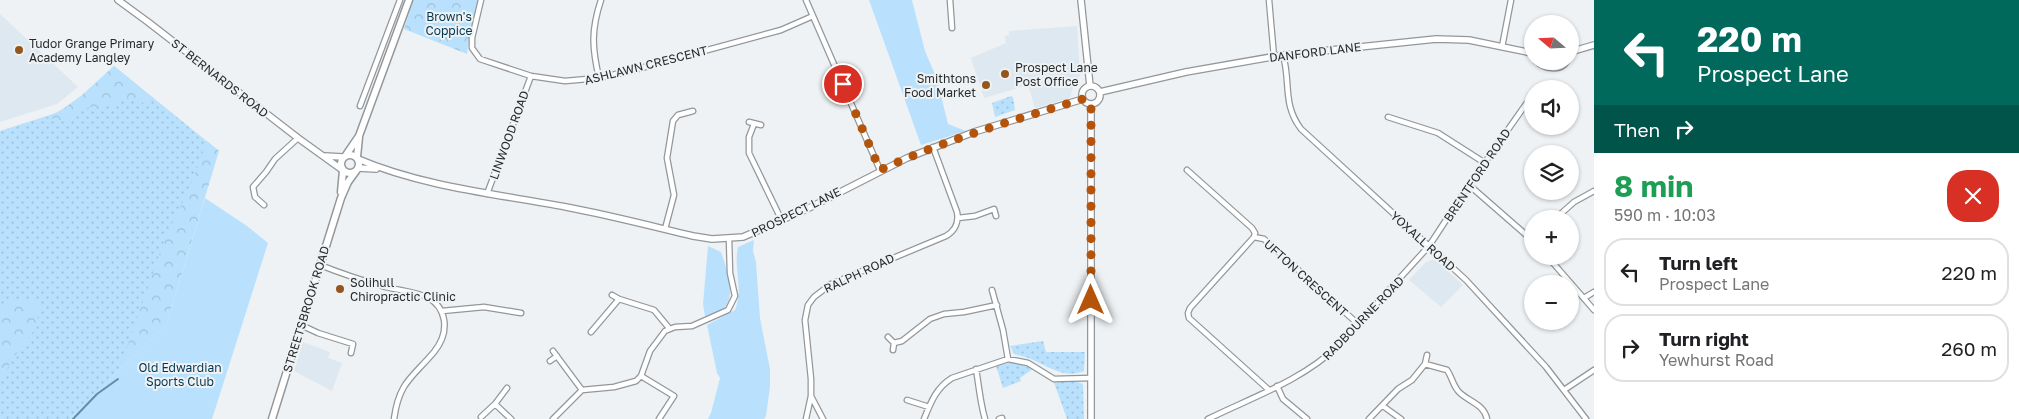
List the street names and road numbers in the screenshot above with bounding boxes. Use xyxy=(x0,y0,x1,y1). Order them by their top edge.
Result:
street label: ST BERNARDS ROAD xyxy=(168,35,272,121)
street label: DANFORD LANE xyxy=(1268,39,1362,65)
street label: ASHLAWN CRESCENT xyxy=(583,42,710,88)
street label: LINWOOD ROAD xyxy=(486,88,532,182)
street label: BRENTFORD ROAD xyxy=(1440,126,1514,224)
street label: PROSPECT LANE xyxy=(749,184,843,240)
street label: YOXALL ROAD xyxy=(1387,208,1459,274)
street label: UFTON CRESCENT xyxy=(1261,236,1351,320)
street label: STREETSBROOK ROAD xyxy=(280,244,332,374)
street label: RALPH ROAD xyxy=(821,250,897,296)
street label: RADBOURNE ROAD xyxy=(1319,273,1407,363)

